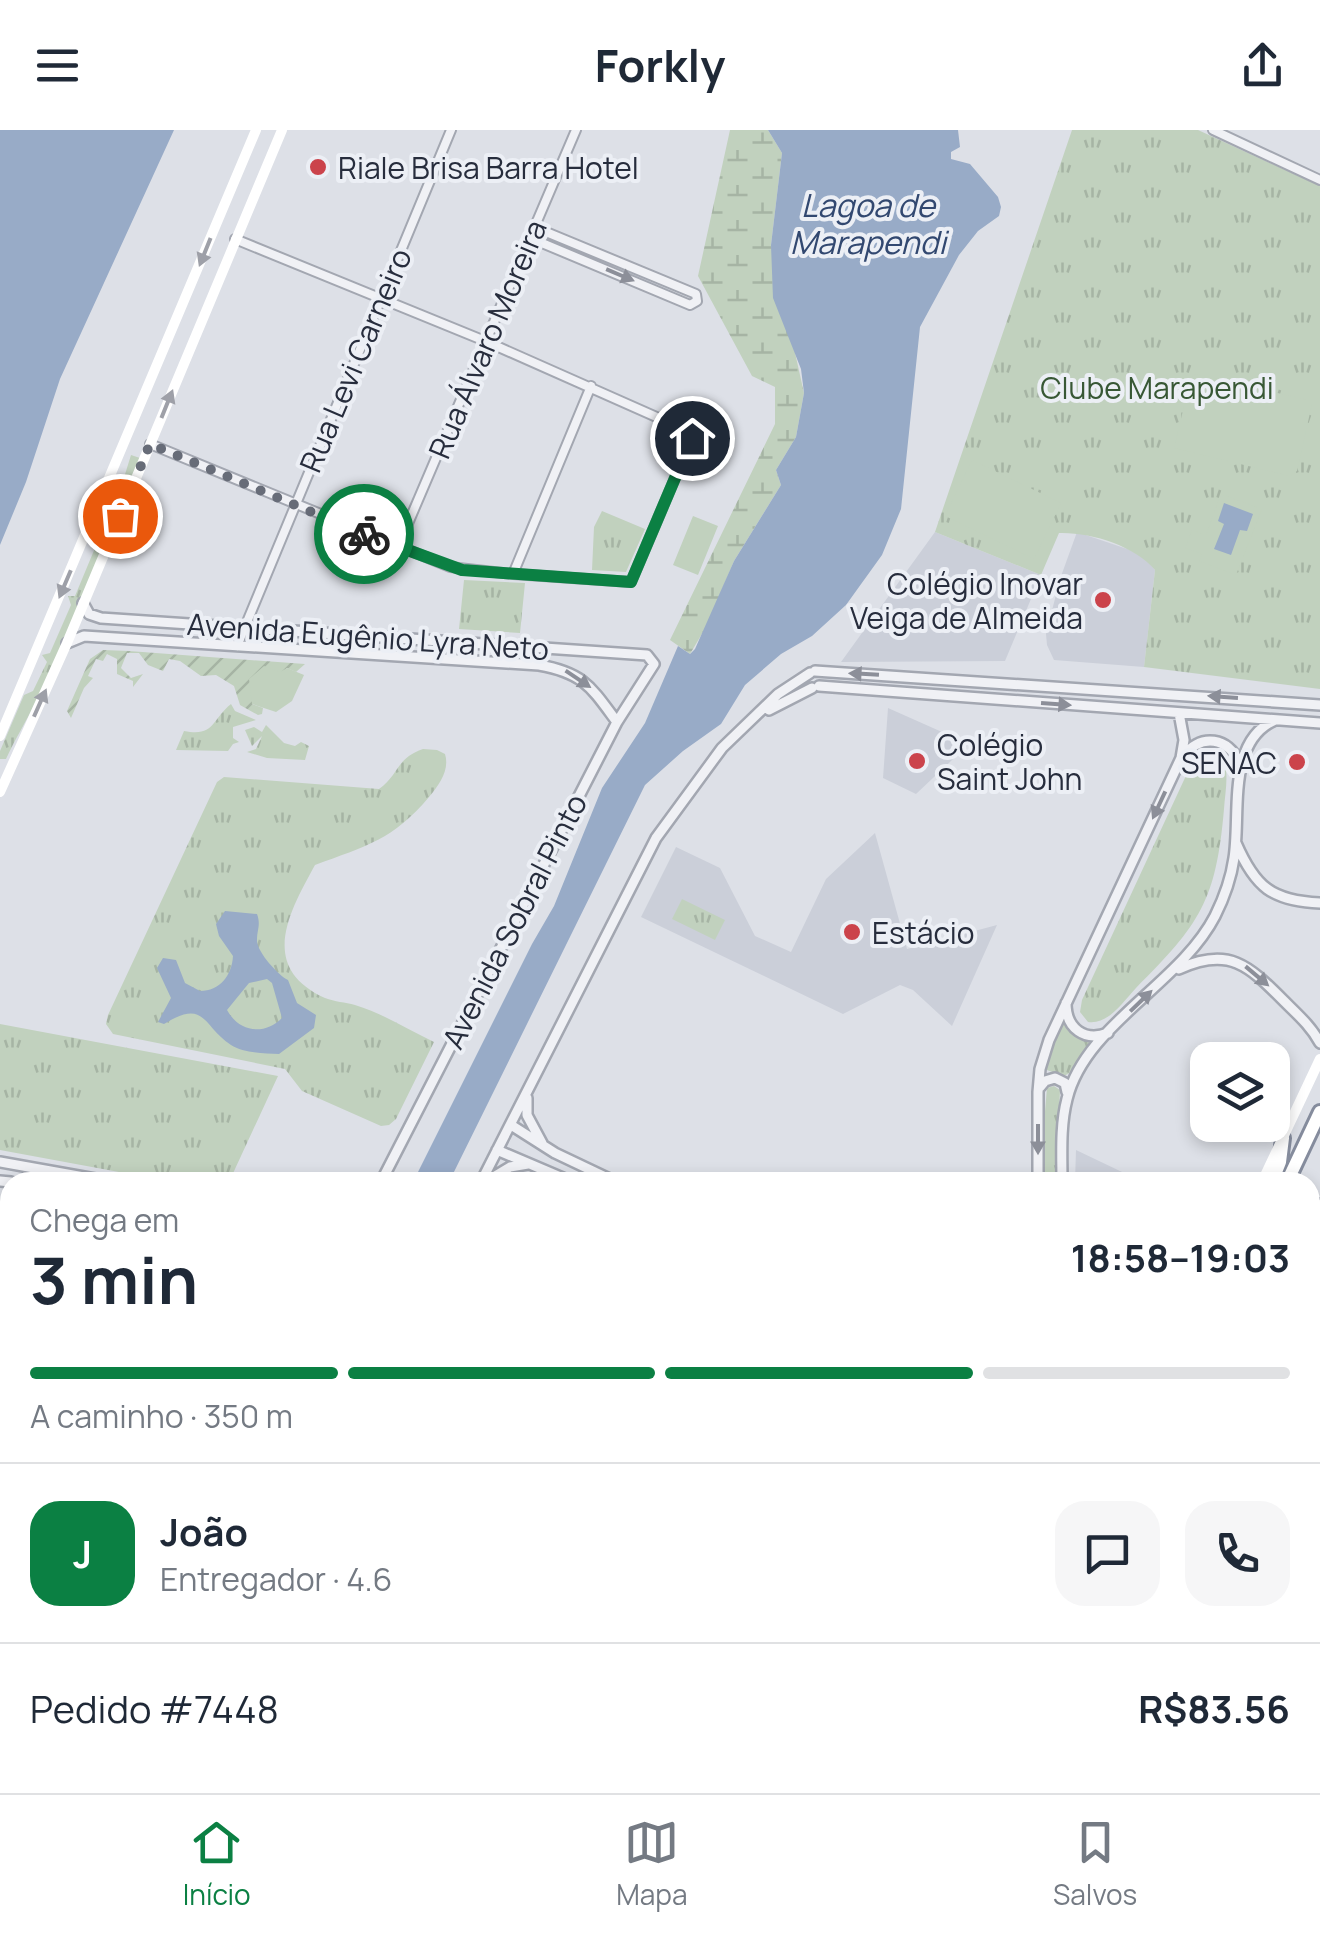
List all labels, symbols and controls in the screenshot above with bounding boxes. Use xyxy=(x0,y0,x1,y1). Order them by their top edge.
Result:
text: Forkly xyxy=(595,34,725,96)
icon: menu xyxy=(30,38,85,93)
icon: share xyxy=(1235,38,1290,93)
place label: Riale Brisa Barra Hotel xyxy=(338,147,639,188)
marker: Riale Brisa Barra Hotel xyxy=(307,156,329,178)
water label: Lagoa de Marapendi xyxy=(790,183,949,264)
street label: Rua Álvaro Moreira xyxy=(418,213,556,465)
one-way arrow xyxy=(196,237,212,267)
street label: Rua Levi Carneiro xyxy=(289,242,421,478)
one-way arrow xyxy=(605,268,635,284)
park label: Clube Marapendi xyxy=(1040,367,1274,408)
one-way arrow xyxy=(159,389,175,419)
pin xyxy=(650,396,735,481)
icon: home xyxy=(665,411,720,466)
pin xyxy=(78,474,163,559)
courier xyxy=(314,484,414,584)
icon: bag xyxy=(93,489,148,544)
icon: bike xyxy=(337,507,392,562)
place label: Colégio Inovar Veiga de Almeida xyxy=(850,563,1083,638)
one-way arrow xyxy=(57,569,73,599)
marker: Colégio Inovar Veiga de Almeida xyxy=(1092,589,1114,611)
street label: Avenida Eugênio Lyra Neto xyxy=(186,603,550,669)
one-way arrow xyxy=(847,666,879,682)
one-way arrow xyxy=(565,669,591,688)
one-way arrow xyxy=(32,689,48,718)
one-way arrow xyxy=(1206,689,1238,705)
one-way arrow xyxy=(1041,696,1072,712)
place label: Colégio Saint John xyxy=(937,724,1082,799)
place label: SENAC xyxy=(1181,742,1277,783)
marker: Colégio Saint John xyxy=(906,750,928,772)
marker: SENAC xyxy=(1286,751,1308,773)
street label: Avenida Sobral Pinto xyxy=(432,787,596,1055)
one-way arrow xyxy=(1151,790,1168,819)
place label: Estácio xyxy=(872,912,974,953)
marker: Estácio xyxy=(841,921,863,943)
one-way arrow xyxy=(1244,965,1269,987)
one-way arrow xyxy=(1129,990,1153,1014)
map controls xyxy=(1190,1042,1290,1142)
button: layers xyxy=(1190,1042,1290,1142)
one-way arrow xyxy=(1030,1123,1046,1155)
text: Chega em xyxy=(30,1198,179,1242)
text: 18:58–19:03 xyxy=(1071,1231,1290,1283)
text: 3 min xyxy=(30,1235,198,1324)
text: A caminho · 350 m xyxy=(30,1394,293,1438)
button: chat xyxy=(1055,1501,1160,1606)
button: phone xyxy=(1185,1501,1290,1606)
text: João xyxy=(160,1505,248,1557)
text: J xyxy=(73,1527,92,1579)
text: Entregador · 4.6 xyxy=(160,1557,392,1601)
text: Pedido #7448 xyxy=(30,1682,279,1734)
text: R$83.56 xyxy=(1138,1682,1290,1734)
tab: Início xyxy=(183,1815,251,1913)
tab: Mapa xyxy=(616,1815,687,1913)
tab: Salvos xyxy=(1053,1815,1137,1913)

